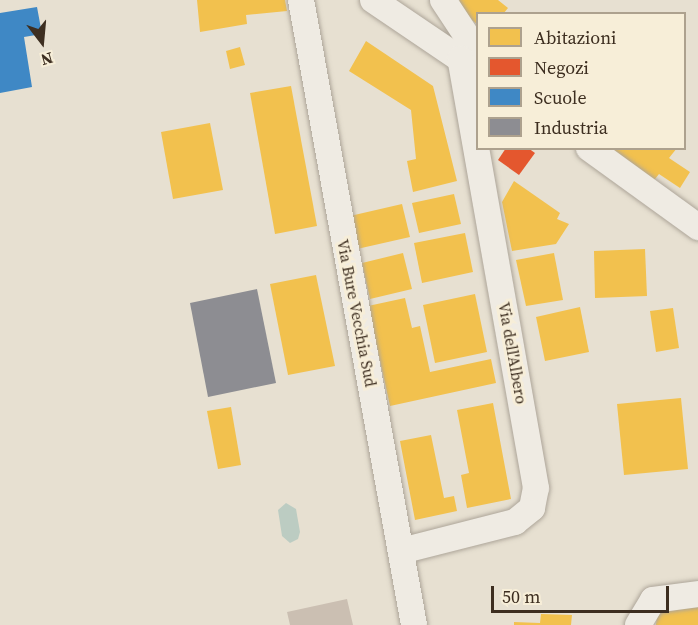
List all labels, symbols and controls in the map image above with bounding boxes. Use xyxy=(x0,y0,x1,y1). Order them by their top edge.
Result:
north arrow xyxy=(12,12,72,72)
legend xyxy=(476,12,686,150)
text: Abitazioni xyxy=(534,25,616,50)
text: N xyxy=(38,47,56,71)
text: Negozi xyxy=(534,55,589,80)
text: Scuole xyxy=(534,85,587,110)
text: Industria xyxy=(534,115,608,140)
street label: Via Bure Vecchia Sud xyxy=(333,237,381,389)
street label: Via dell'Albero xyxy=(495,301,531,405)
scale bar xyxy=(494,574,672,612)
text: 50 m xyxy=(502,584,540,609)

